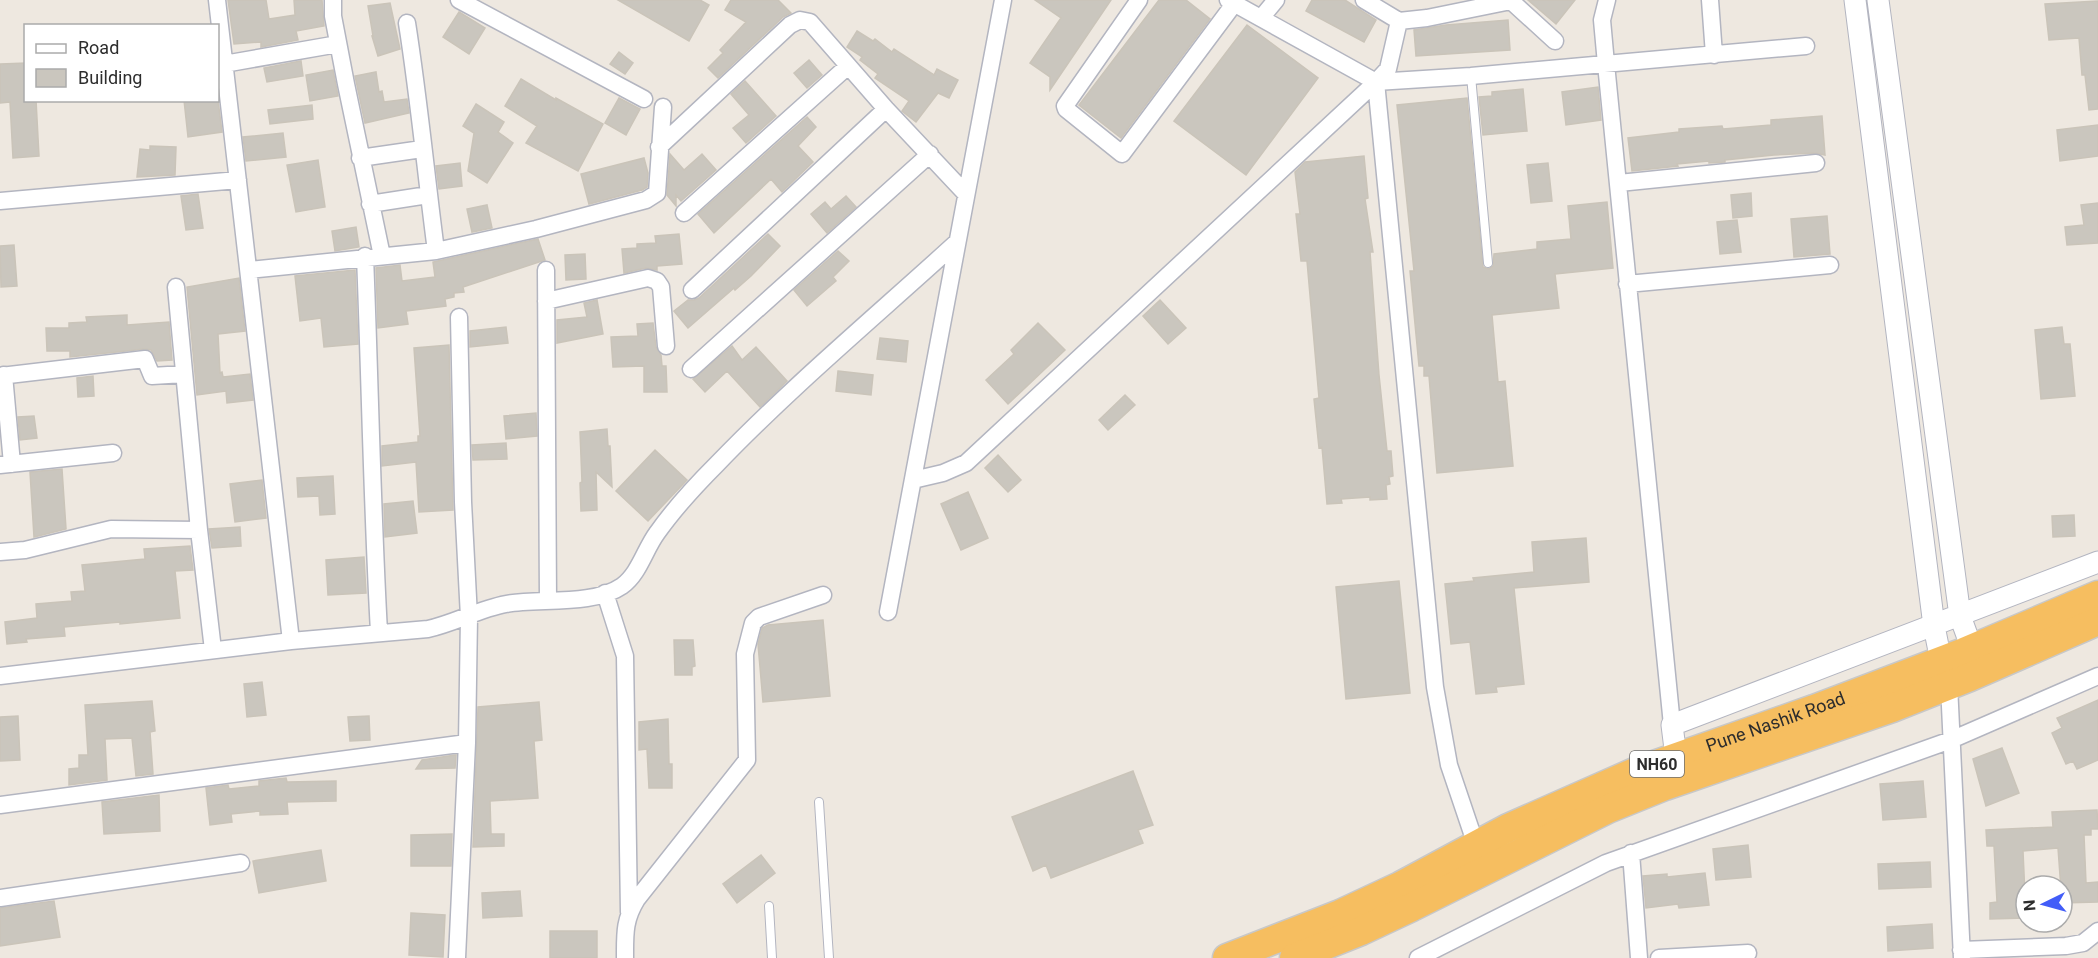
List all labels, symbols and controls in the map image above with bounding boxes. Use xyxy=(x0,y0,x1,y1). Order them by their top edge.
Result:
legend xyxy=(24,24,219,102)
text: Road xyxy=(78,37,119,58)
text: Building xyxy=(78,67,142,88)
street label: Pune Nashik Road xyxy=(1703,687,1848,756)
road number: NH60 xyxy=(1630,751,1684,777)
north arrow xyxy=(2014,874,2074,934)
text: N xyxy=(2020,899,2040,912)

